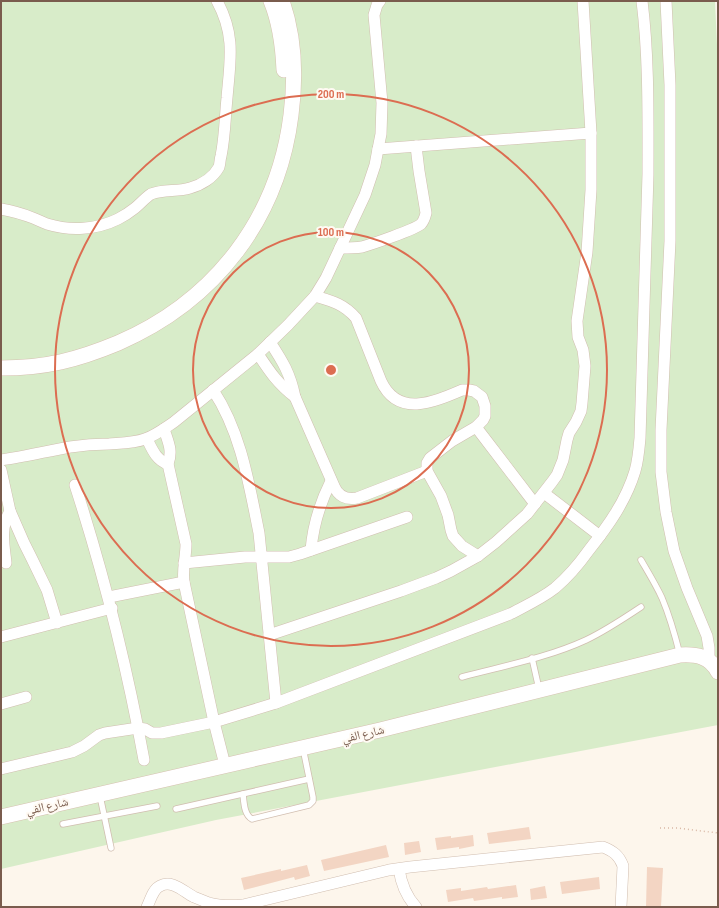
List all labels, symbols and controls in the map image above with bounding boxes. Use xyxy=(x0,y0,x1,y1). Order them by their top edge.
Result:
text: 200 m xyxy=(318,87,344,102)
text: 100 m xyxy=(318,225,344,240)
centre of rings xyxy=(324,363,338,377)
street label: شارع الفي xyxy=(340,722,386,749)
street label: شارع الفي xyxy=(24,794,70,821)

